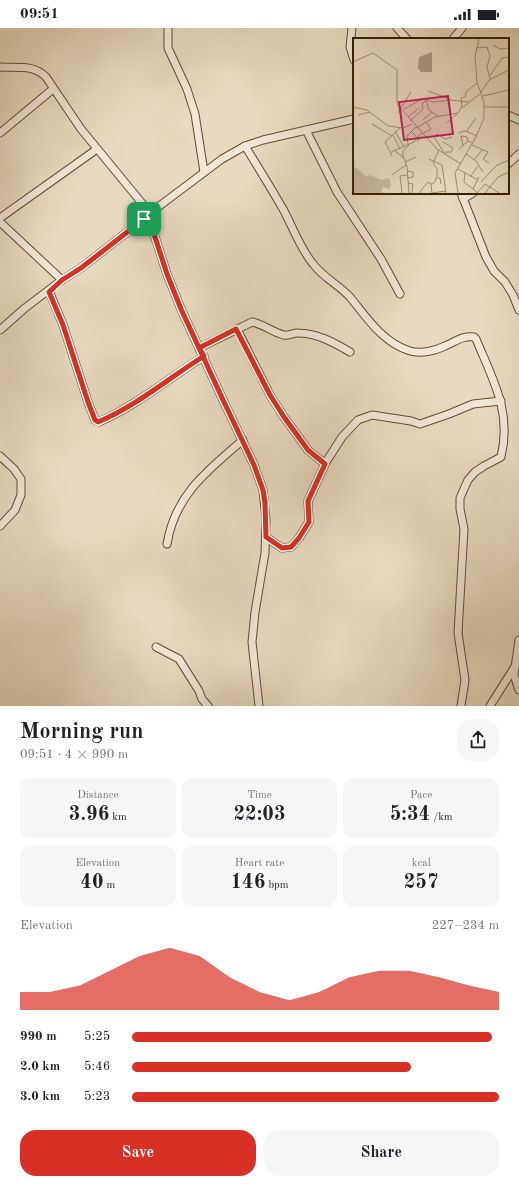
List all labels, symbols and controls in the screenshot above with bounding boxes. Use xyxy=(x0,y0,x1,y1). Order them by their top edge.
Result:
text: 09:51 xyxy=(20,7,59,22)
inset map xyxy=(353,38,509,194)
pin xyxy=(127,202,161,236)
icon: arrive xyxy=(133,208,155,230)
button: share xyxy=(457,719,499,761)
text: Morning run xyxy=(20,721,143,743)
text: 09:51 · 4 × 990 m xyxy=(20,748,128,761)
text: Distance xyxy=(77,790,119,801)
text: Time xyxy=(247,790,272,801)
text: Pace xyxy=(410,790,432,801)
text: 3.96 xyxy=(69,805,109,825)
text: 22:03 xyxy=(233,805,285,825)
text: 5:34 xyxy=(390,805,430,825)
text: km xyxy=(109,812,127,823)
text: /km xyxy=(430,812,453,823)
text: Elevation xyxy=(75,858,120,869)
text: Heart rate xyxy=(235,858,284,869)
text: kcal xyxy=(412,858,431,869)
text: 40 xyxy=(80,873,104,893)
text: 146 xyxy=(231,873,265,893)
text: 257 xyxy=(404,873,439,893)
text: m xyxy=(104,880,115,891)
text: bpm xyxy=(265,880,288,891)
text: Elevation xyxy=(20,919,73,932)
text: 227–234 m xyxy=(432,919,499,932)
text: 990 m xyxy=(20,1030,57,1043)
text: 5:25 xyxy=(84,1030,110,1043)
text: 2.0 km xyxy=(20,1060,60,1073)
text: 5:46 xyxy=(84,1060,110,1073)
text: 3.0 km xyxy=(20,1090,60,1103)
text: 5:23 xyxy=(84,1090,110,1103)
button: Save xyxy=(20,1130,256,1176)
button: Share xyxy=(264,1130,499,1176)

